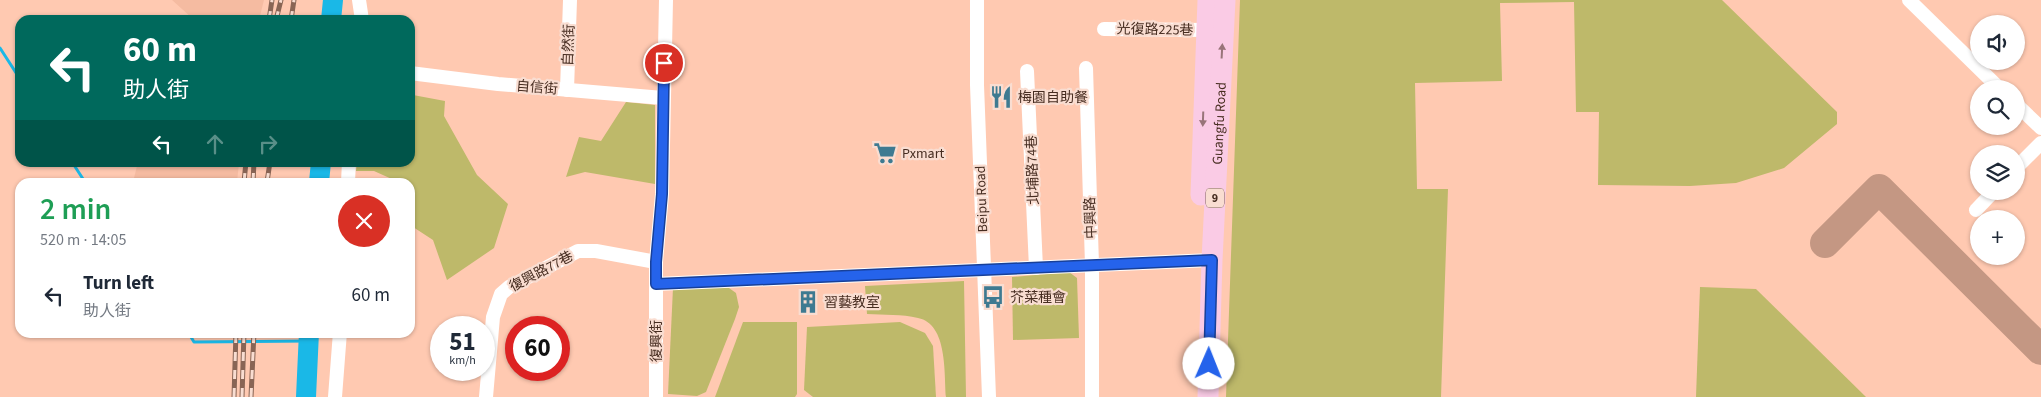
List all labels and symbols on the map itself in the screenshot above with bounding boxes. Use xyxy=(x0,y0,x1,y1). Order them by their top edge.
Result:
street label: 光復路225巷 xyxy=(1116,19,1194,41)
street label: 自然街 xyxy=(558,24,580,66)
pin xyxy=(643,42,685,84)
one-way arrow xyxy=(1219,43,1227,59)
street label: 自信街 xyxy=(515,76,559,100)
street label: Guangfu Road xyxy=(1208,81,1232,165)
restaurant icon: 梅園自助餐 xyxy=(988,84,1014,110)
place label: 梅園自助餐 xyxy=(1018,88,1088,108)
one-way arrow xyxy=(1199,111,1207,127)
street label: 北埔路74巷 xyxy=(1022,135,1044,205)
supermarket icon: Pxmart xyxy=(872,140,898,166)
place label: Pxmart xyxy=(902,144,944,164)
street label: Beipu Road xyxy=(971,165,993,233)
road number: 9 xyxy=(1206,188,1224,208)
street label: 中興路 xyxy=(1080,197,1102,239)
street label: 復興路77巷 xyxy=(506,247,577,297)
bus stop icon: 芥菜種會 xyxy=(980,284,1006,310)
place label: 芥菜種會 xyxy=(1010,288,1066,308)
building icon: 習藝教室 xyxy=(795,289,821,315)
place label: 習藝教室 xyxy=(824,293,880,313)
speed limit sign: 60 xyxy=(505,316,570,381)
street label: 復興街 xyxy=(647,320,667,362)
position arrow xyxy=(1182,337,1234,389)

